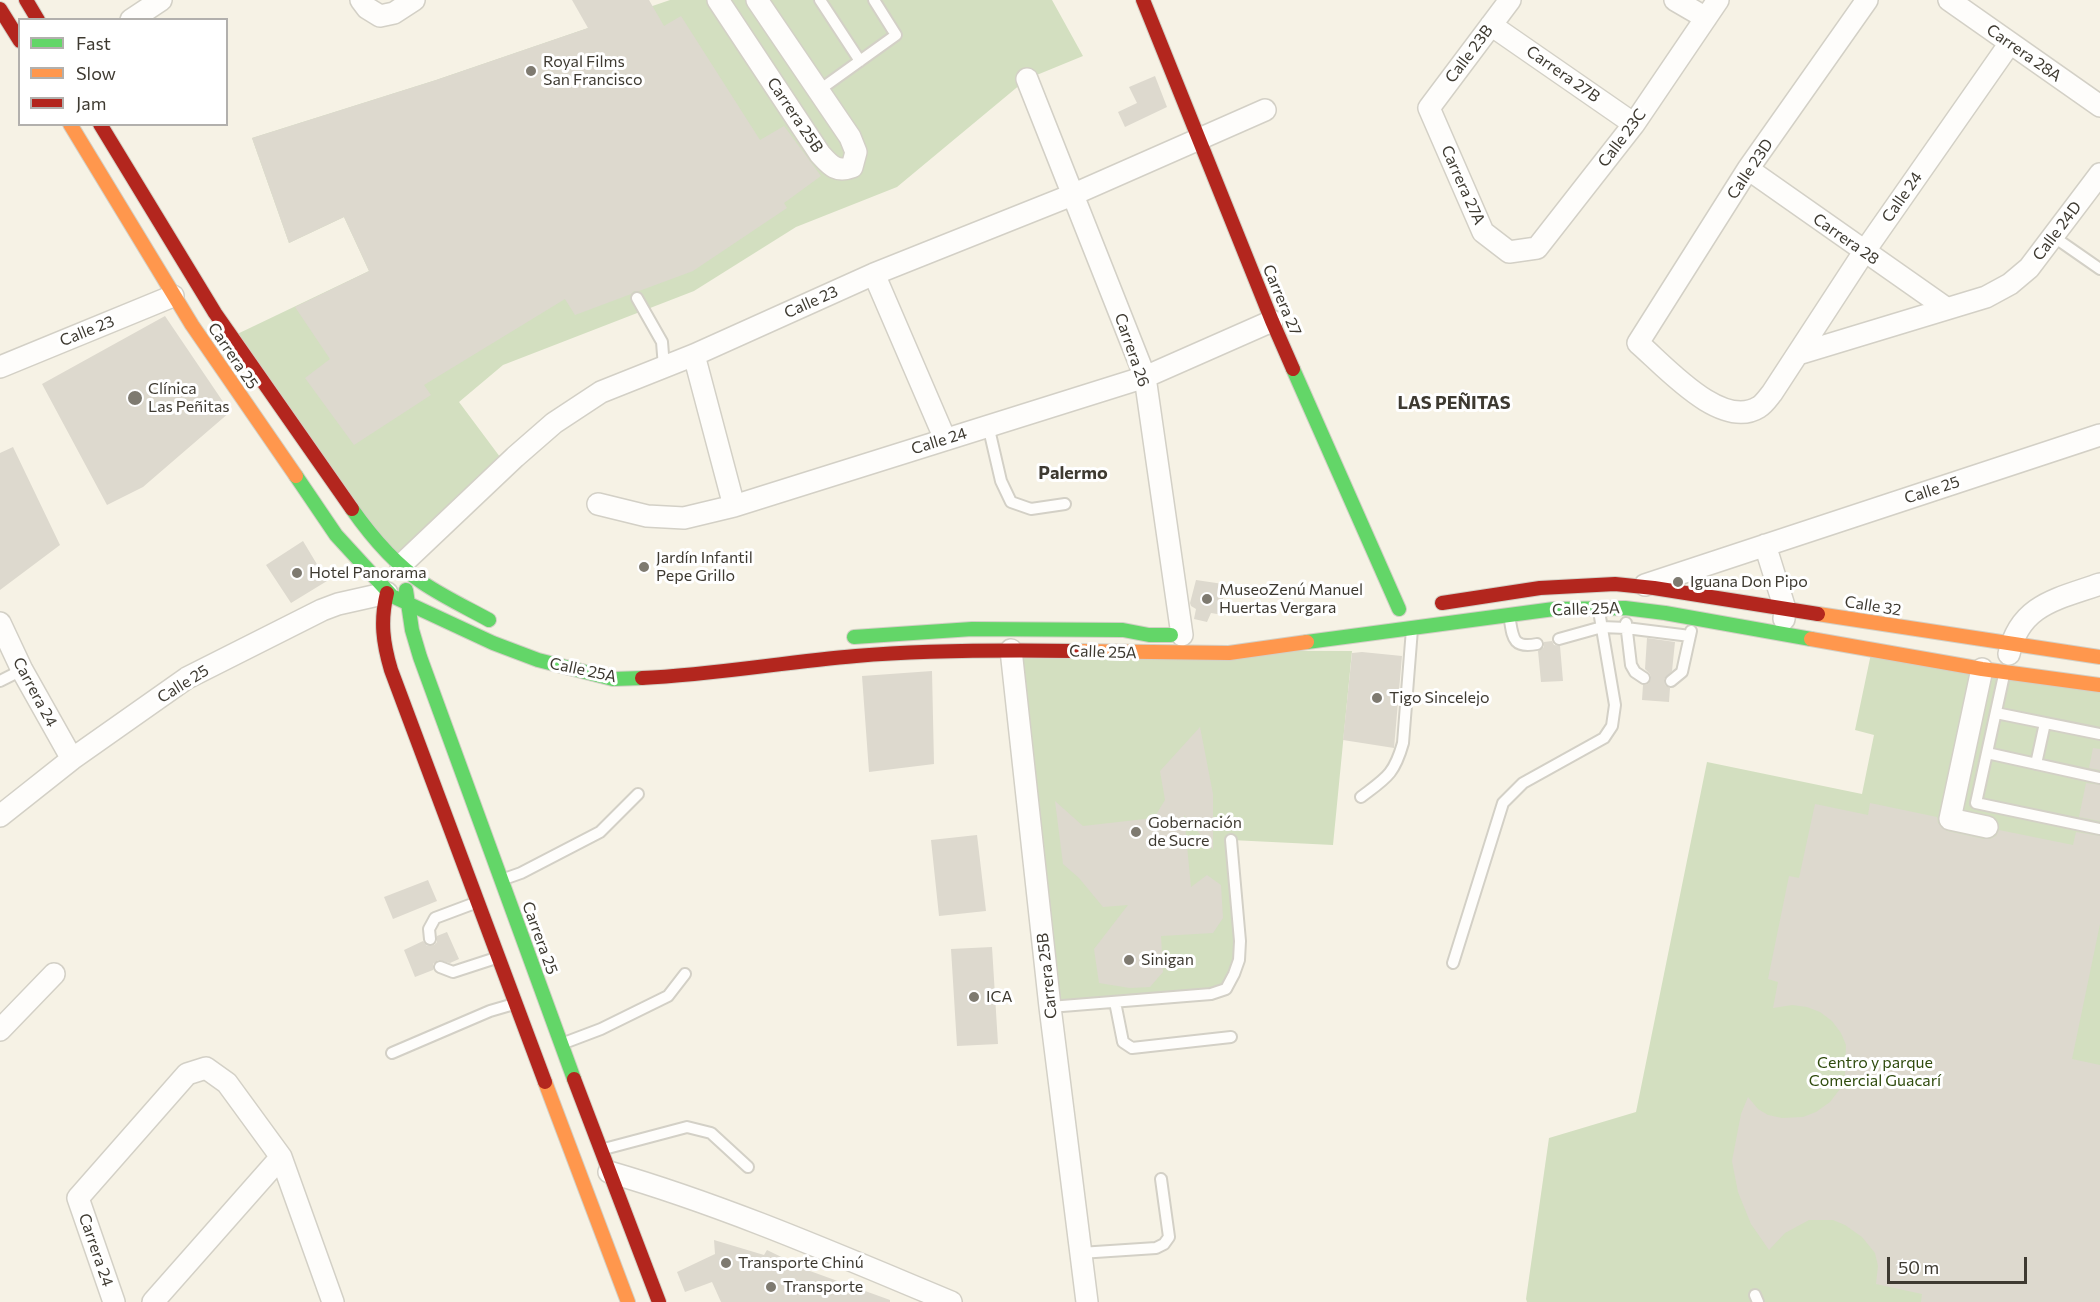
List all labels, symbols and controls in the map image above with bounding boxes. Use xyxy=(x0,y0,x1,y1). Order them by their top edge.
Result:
legend xyxy=(18,18,228,126)
street label: Carrera 28A xyxy=(1983,20,2065,86)
street label: Calle 23B xyxy=(1441,21,1497,87)
text: Fast xyxy=(76,32,111,54)
street label: Carrera 27B xyxy=(1522,42,1604,106)
place label: Royal Films San Francisco xyxy=(543,52,642,90)
text: Slow xyxy=(76,62,116,84)
marker: Royal Films San Francisco xyxy=(524,64,538,78)
street label: Carrera 25B xyxy=(763,74,827,156)
text: Jam xyxy=(76,92,106,114)
street label: Calle 23C xyxy=(1594,105,1650,171)
street label: Calle 23D xyxy=(1723,135,1777,203)
street label: Carrera 27A xyxy=(1437,142,1489,228)
street label: Calle 24 xyxy=(1878,168,1926,226)
street label: Calle 24D xyxy=(2029,198,2085,264)
street label: Carrera 28 xyxy=(1809,209,1883,269)
street label: Carrera 27 xyxy=(1258,262,1306,338)
street label: Calle 23 xyxy=(781,282,841,322)
street label: Calle 23 xyxy=(57,311,117,351)
street label: Carrera 26 xyxy=(1110,311,1154,389)
street label: Carrera 25 xyxy=(204,319,262,393)
place label: Clínica Las Peñitas xyxy=(148,379,230,417)
marker: Clínica Las Peñitas xyxy=(126,389,144,407)
district label: LAS PEÑITAS xyxy=(1397,392,1511,414)
street label: Calle 24 xyxy=(909,423,969,459)
district label: Palermo xyxy=(1038,462,1108,484)
street label: Calle 25 xyxy=(1902,472,1962,508)
place label: Jardín Infantil Pepe Grillo xyxy=(656,548,753,586)
marker: Jardín Infantil Pepe Grillo xyxy=(637,560,651,574)
place label: Hotel Panorama xyxy=(309,563,427,583)
marker: Hotel Panorama xyxy=(290,566,304,580)
place label: Iguana Don Pipo xyxy=(1690,572,1808,592)
marker: Iguana Don Pipo xyxy=(1671,575,1685,589)
place label: MuseoZenú Manuel Huertas Vergara xyxy=(1219,580,1363,618)
marker: MuseoZenú Manuel Huertas Vergara xyxy=(1200,592,1214,606)
street label: Calle 32 xyxy=(1843,592,1903,620)
street label: Calle 25A xyxy=(1552,598,1620,620)
street label: Calle 25A xyxy=(1069,641,1137,663)
street label: Carrera 24 xyxy=(9,654,61,730)
street label: Calle 25A xyxy=(548,654,618,686)
street label: Calle 25 xyxy=(154,661,212,707)
place label: Tigo Sincelejo xyxy=(1389,688,1490,708)
marker: Tigo Sincelejo xyxy=(1370,691,1384,705)
place label: Gobernación de Sucre xyxy=(1148,813,1242,851)
marker: Gobernación de Sucre xyxy=(1129,825,1143,839)
street label: Carrera 25 xyxy=(518,899,562,977)
street label: Carrera 25B xyxy=(1033,932,1061,1020)
place label: Sinigan xyxy=(1141,950,1194,970)
marker: Sinigan xyxy=(1122,953,1136,967)
place label: ICA xyxy=(986,987,1012,1007)
marker: ICA xyxy=(967,990,981,1004)
park label: Centro y parque Comercial Guacarí xyxy=(1809,1053,1941,1091)
street label: Carrera 24 xyxy=(75,1211,117,1289)
scale bar xyxy=(1890,1245,2030,1283)
place label: Transporte Chinú xyxy=(738,1253,864,1273)
marker: Transporte Chinú xyxy=(719,1256,733,1270)
text: 50 m xyxy=(1898,1256,1939,1278)
place label: Transporte xyxy=(783,1277,863,1297)
marker: Transporte xyxy=(764,1280,778,1294)

